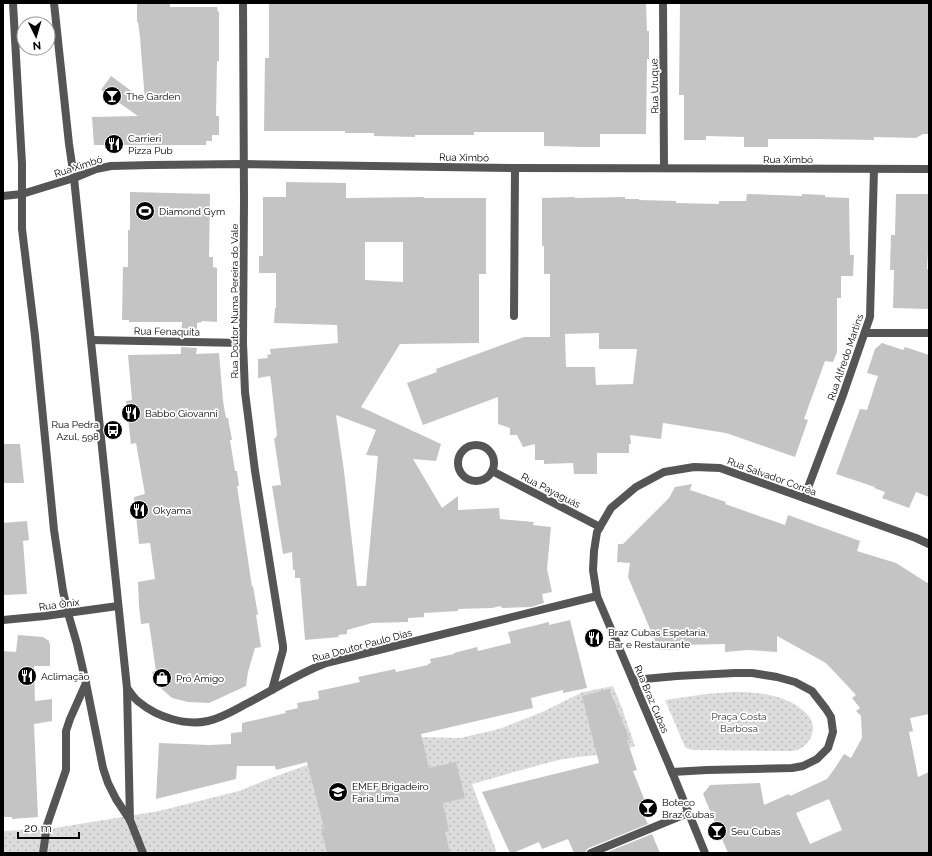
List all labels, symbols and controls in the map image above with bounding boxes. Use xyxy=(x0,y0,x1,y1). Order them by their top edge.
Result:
north arrow xyxy=(16,16,56,56)
text: N xyxy=(32,39,42,52)
street label: Rua Uruque xyxy=(649,58,660,114)
bar icon: The Garden xyxy=(101,85,123,107)
place label: The Garden xyxy=(126,91,180,102)
restaurant icon: Carrieri Pizza Pub xyxy=(103,133,125,155)
place label: Carrieri Pizza Pub xyxy=(128,133,173,156)
street label: Rua Ximbó xyxy=(439,152,489,163)
street label: Rua Ximbó xyxy=(53,153,104,179)
street label: Rua Ximbó xyxy=(763,154,813,165)
sports icon: Diamond Gym xyxy=(134,200,156,222)
place label: Diamond Gym xyxy=(159,206,225,217)
street label: Rua Doutor Numa Pereira do Vale xyxy=(229,223,240,378)
street label: Rua Alfredo Martins xyxy=(826,312,865,402)
street label: Rua Fenaquita xyxy=(134,325,200,338)
restaurant icon: Babbo Giovanni xyxy=(120,402,142,424)
place label: Babbo Giovanni xyxy=(145,408,218,419)
place label: Rua Pedra Azul, 598 xyxy=(51,419,99,442)
bus stop icon: Rua Pedra Azul, 598 xyxy=(102,419,124,441)
street label: Rua Salvador Corrêa xyxy=(726,455,818,498)
street label: Rua Payaguás xyxy=(519,471,582,510)
restaurant icon: Okyama xyxy=(128,499,150,521)
place label: Okyama xyxy=(153,505,191,516)
street label: Rua Ônix xyxy=(38,597,80,612)
street label: Rua Doutor Paulo Dias xyxy=(311,627,413,664)
restaurant icon: Braz Cubas Espetaria, Bar e Restaurante xyxy=(583,627,605,649)
place label: Braz Cubas Espetaria, Bar e Restaurante xyxy=(608,627,708,650)
street label: Rua Braz Cubas xyxy=(632,664,671,735)
restaurant icon: Aclimação xyxy=(16,665,38,687)
shop icon: Pró Amigo xyxy=(151,667,173,689)
place label: Aclimação xyxy=(41,671,90,682)
place label: Pró Amigo xyxy=(176,673,224,684)
park label: Praça Costa Barbosa xyxy=(711,711,767,734)
school or university icon: EMEF Brigadeiro Faria Lima xyxy=(327,781,349,803)
place label: EMEF Brigadeiro Faria Lima xyxy=(352,781,429,804)
bar icon: Boteco Braz Cubas xyxy=(637,797,659,819)
place label: Boteco Braz Cubas xyxy=(662,797,714,820)
scale bar xyxy=(18,814,79,840)
bar icon: Seu Cubas xyxy=(706,820,728,842)
text: 20 m xyxy=(24,821,52,835)
place label: Seu Cubas xyxy=(731,826,781,837)

